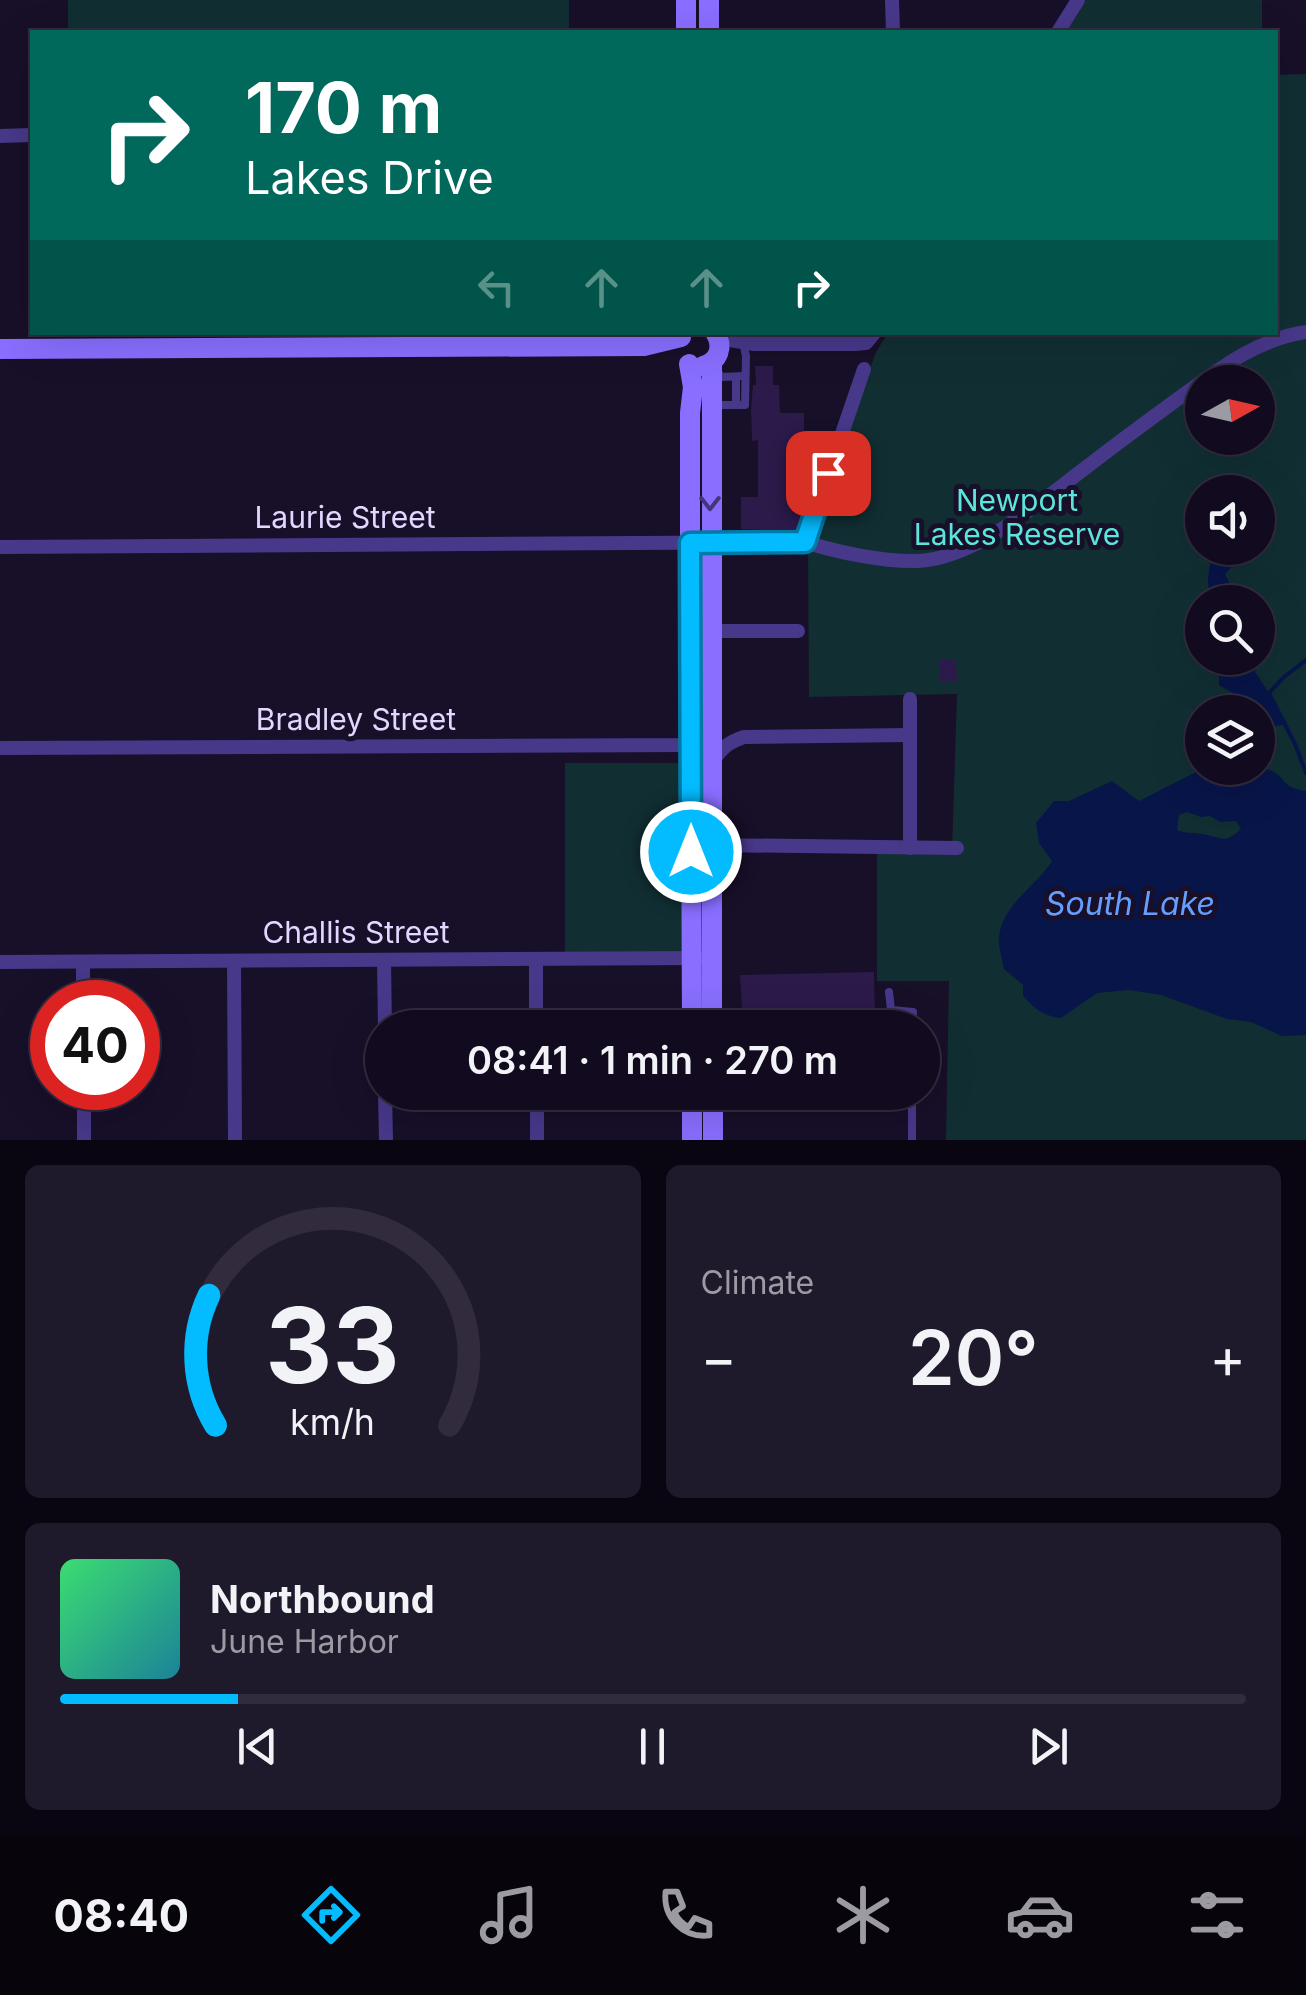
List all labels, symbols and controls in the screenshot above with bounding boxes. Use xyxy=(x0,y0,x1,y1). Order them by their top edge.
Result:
text: 170 m xyxy=(245,65,442,150)
icon: right xyxy=(80,70,210,200)
text: Lakes Drive xyxy=(245,150,494,205)
icon: left xyxy=(469,260,524,315)
icon: ahead xyxy=(574,260,629,315)
icon: ahead xyxy=(679,260,734,315)
icon: right xyxy=(784,260,839,315)
north arrow xyxy=(1185,365,1275,455)
map controls xyxy=(1185,365,1275,785)
pin xyxy=(786,431,871,516)
icon: arrive xyxy=(801,446,856,501)
button: sound xyxy=(1185,475,1275,565)
park label: Newport Lakes Reserve xyxy=(914,482,1120,552)
one-way arrow xyxy=(699,496,721,512)
street label: Laurie Street xyxy=(254,499,436,535)
button: search xyxy=(1185,585,1275,675)
button: layers xyxy=(1185,695,1275,785)
street label: Bradley Street xyxy=(256,701,456,737)
position arrow xyxy=(639,800,743,904)
water label: South Lake xyxy=(1045,884,1215,923)
street label: Challis Street xyxy=(262,914,450,950)
speed limit sign: 40 xyxy=(30,980,160,1110)
text: 08:41 · 1 min · 270 m xyxy=(467,1037,838,1083)
text: Climate xyxy=(701,1263,814,1302)
text: 33 xyxy=(266,1282,400,1408)
text: 20° xyxy=(908,1312,1039,1403)
text: − xyxy=(701,1325,737,1391)
text: + xyxy=(1210,1325,1246,1391)
text: km/h xyxy=(290,1400,375,1444)
text: Northbound xyxy=(210,1576,435,1622)
text: June Harbor xyxy=(210,1622,399,1661)
icon: previous xyxy=(230,1719,285,1774)
icon: pause xyxy=(625,1719,680,1774)
icon: next xyxy=(1021,1719,1076,1774)
icon: directions xyxy=(296,1880,366,1950)
icon: music xyxy=(474,1880,544,1950)
icon: phone xyxy=(651,1880,721,1950)
icon: climate xyxy=(828,1880,898,1950)
icon: car xyxy=(1005,1880,1075,1950)
icon: filters xyxy=(1182,1880,1252,1950)
text: 08:40 xyxy=(54,1888,189,1943)

